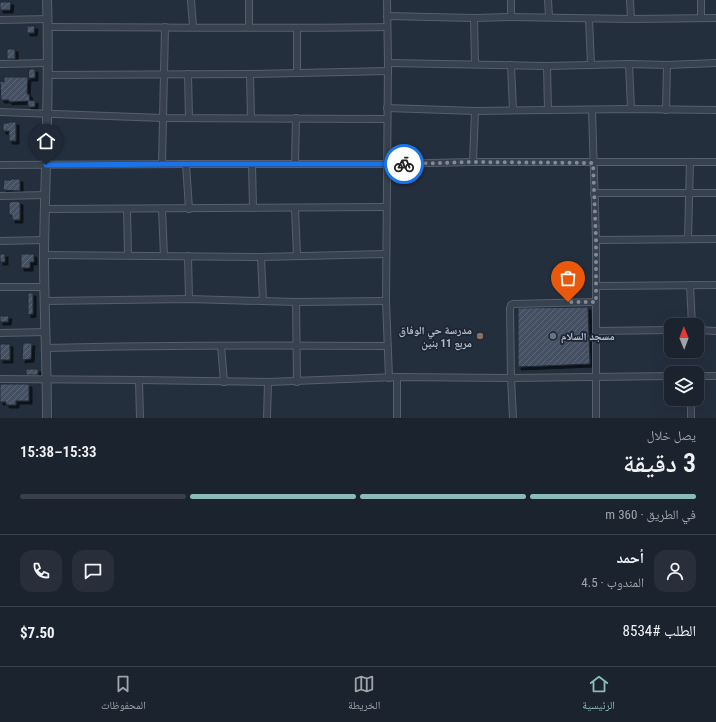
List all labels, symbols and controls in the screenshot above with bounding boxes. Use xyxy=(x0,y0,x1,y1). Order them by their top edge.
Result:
pin xyxy=(29,124,63,165)
icon: home xyxy=(35,130,57,152)
courier xyxy=(384,144,424,184)
icon: bike xyxy=(393,153,415,175)
pin xyxy=(551,261,585,302)
icon: bag xyxy=(557,267,579,289)
north arrow xyxy=(664,318,704,358)
map controls xyxy=(664,318,704,406)
place label: مدرسة حي الوفاق مربع 11 بنين xyxy=(399,324,472,351)
place label: مسجد السلام xyxy=(561,330,615,344)
marker: مدرسة حي الوفاق مربع 11 بنين xyxy=(475,331,485,341)
marker: مسجد السلام xyxy=(548,331,558,341)
button: layers xyxy=(664,366,704,406)
text: يصل خلال xyxy=(647,428,696,443)
text: 15:33–15:38 xyxy=(20,443,97,461)
text: 3 دقيقة xyxy=(623,448,696,478)
text: في الطريق · 360 m xyxy=(605,507,696,522)
text: أحمد xyxy=(617,549,644,567)
button: phone xyxy=(20,550,62,592)
button: chat xyxy=(72,550,114,592)
button: person xyxy=(654,550,696,592)
text: المندوب · 4.5 xyxy=(581,575,644,590)
text: الطلب #8534 xyxy=(623,622,696,640)
text: $7.50 xyxy=(20,624,55,642)
tab: المحفوظات xyxy=(101,673,146,716)
tab: الخريطة xyxy=(348,673,380,716)
tab: الرئيسية xyxy=(582,673,615,716)

